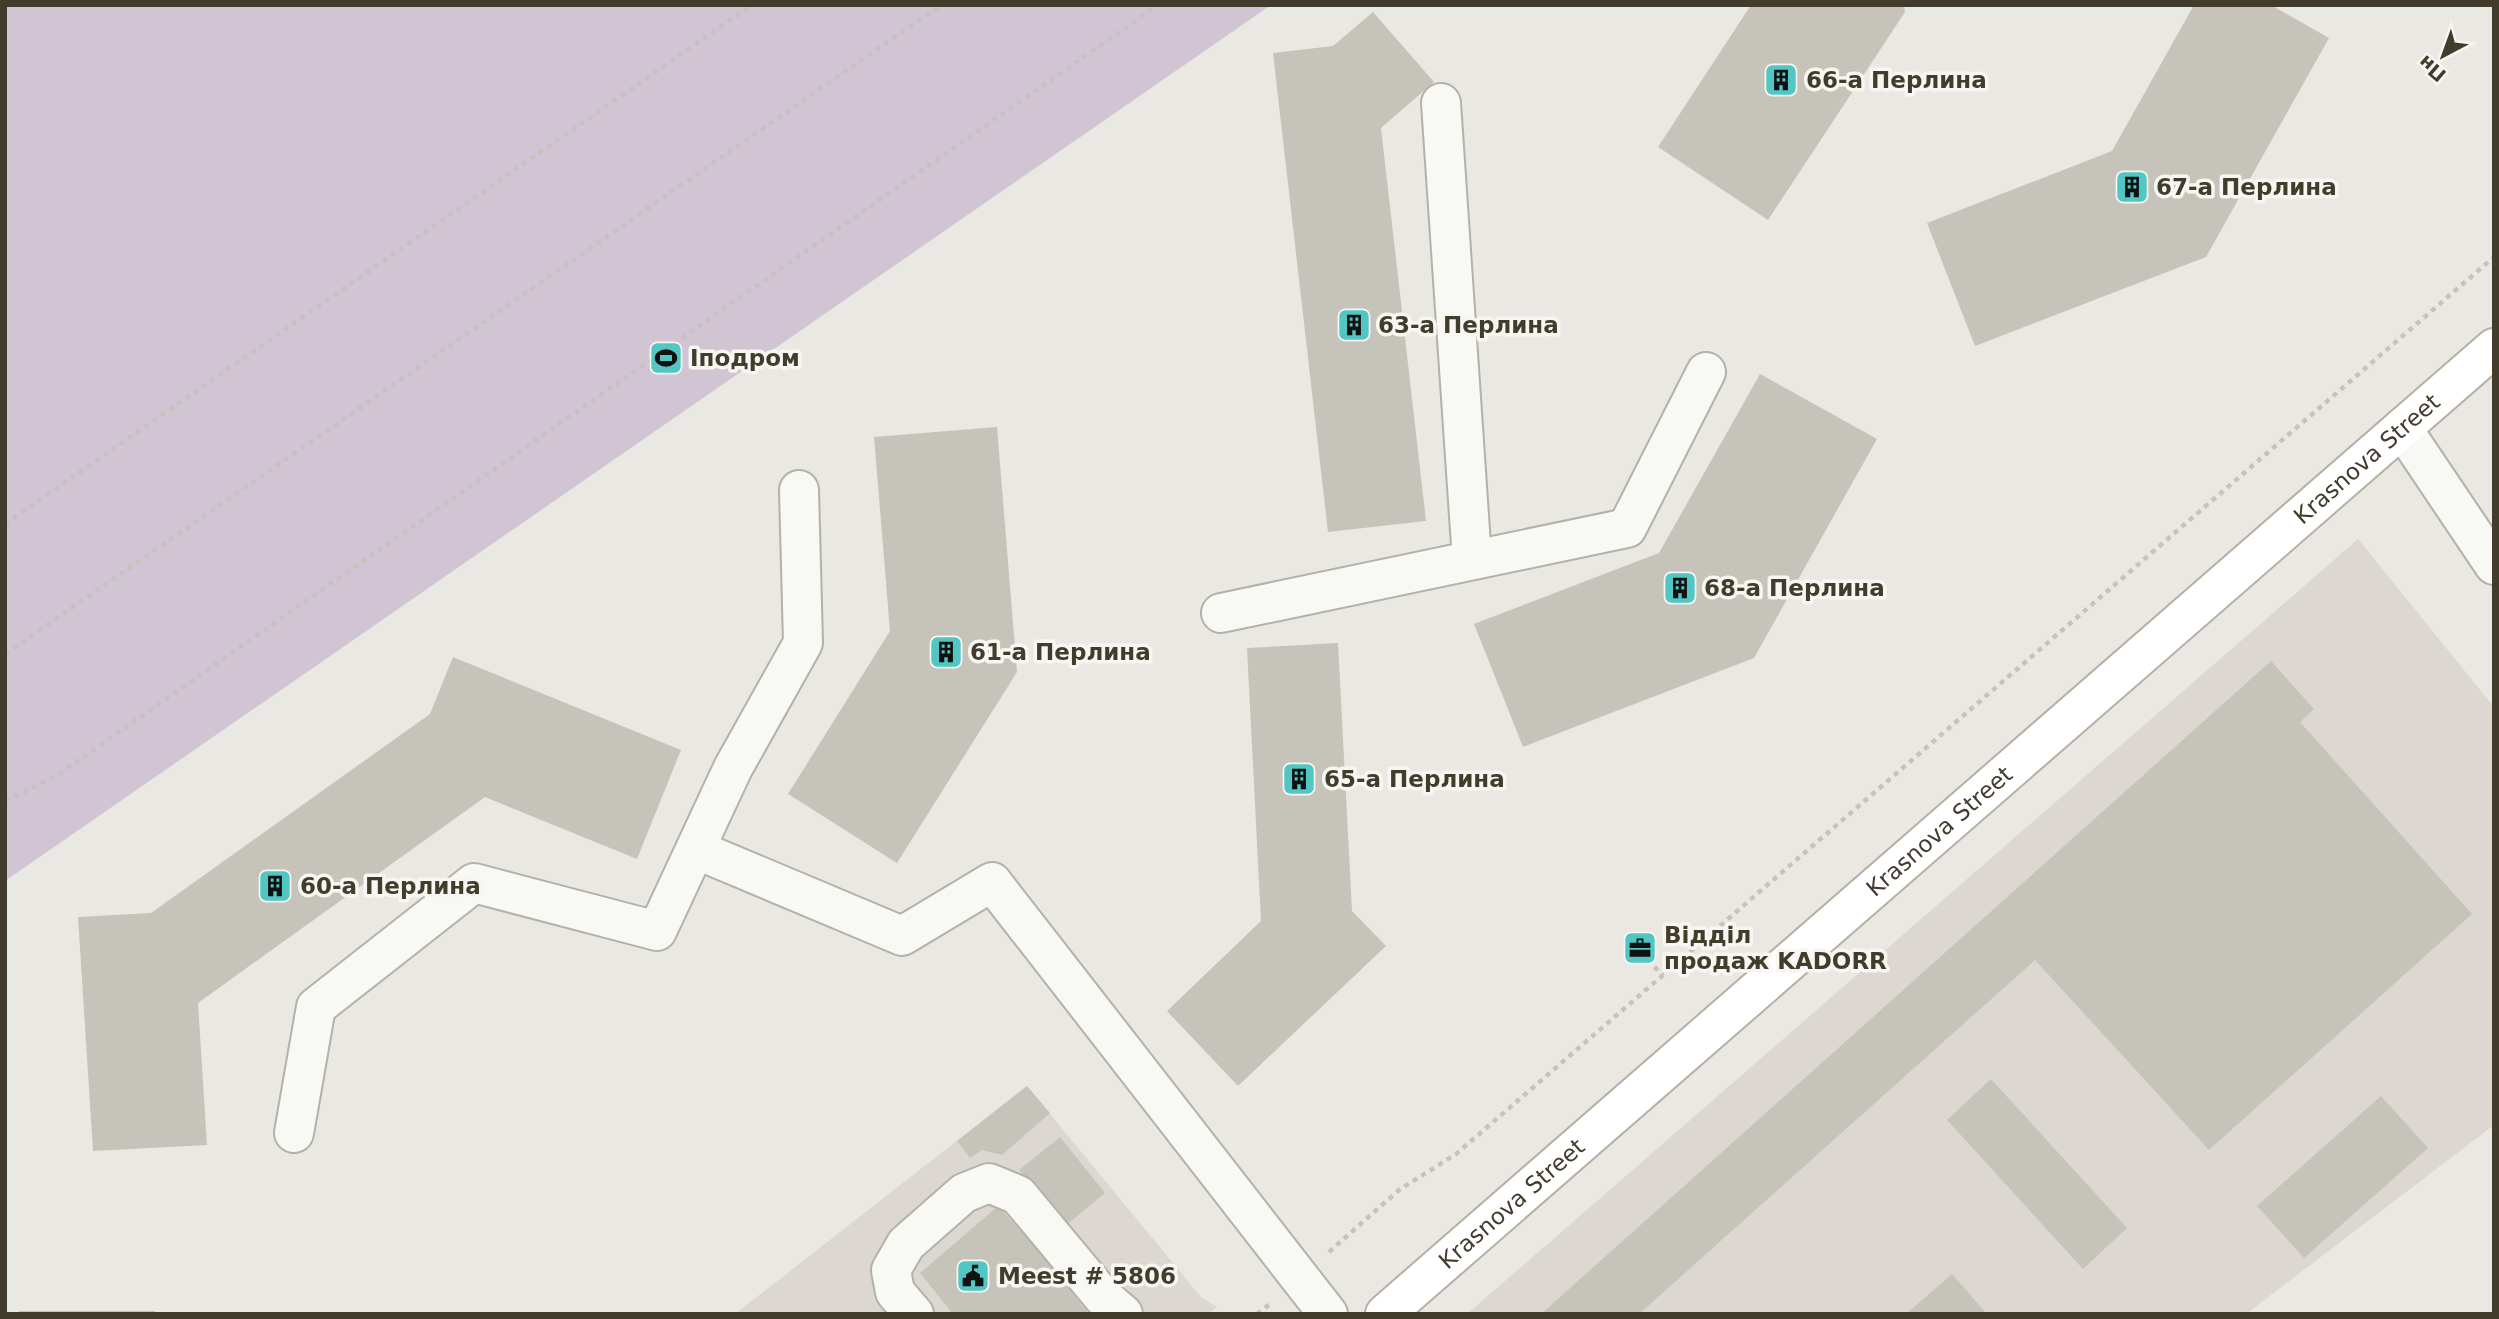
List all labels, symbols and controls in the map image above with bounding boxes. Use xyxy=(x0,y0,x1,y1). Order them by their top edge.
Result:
north arrow xyxy=(2408,21,2478,91)
text: Пн xyxy=(2414,51,2450,87)
building icon: 66-а Перлина xyxy=(1762,61,1800,99)
place label: 66-а Перлина xyxy=(1806,67,1987,93)
building icon: 67-а Перлина xyxy=(2113,168,2151,206)
place label: 67-а Перлина xyxy=(2156,174,2337,200)
building icon: 63-а Перлина xyxy=(1335,306,1373,344)
place label: 63-а Перлина xyxy=(1378,312,1559,338)
sports icon: Іподром xyxy=(647,339,685,377)
place label: Іподром xyxy=(690,345,800,371)
street label: Krasnova Street xyxy=(2289,388,2445,529)
building icon: 68-а Перлина xyxy=(1661,569,1699,607)
place label: 68-а Перлина xyxy=(1704,575,1885,601)
building icon: 61-а Перлина xyxy=(927,633,965,671)
place label: 61-а Перлина xyxy=(970,639,1151,665)
building icon: 65-а Перлина xyxy=(1280,760,1318,798)
street label: Krasnova Street xyxy=(1861,761,2017,902)
place label: 65-а Перлина xyxy=(1324,766,1505,792)
building icon: 60-а Перлина xyxy=(256,867,294,905)
place label: 60-а Перлина xyxy=(300,873,481,899)
place label: Відділ продаж KADORR xyxy=(1664,922,1887,974)
office icon: Відділ продаж KADORR xyxy=(1621,929,1659,967)
street label: Krasnova Street xyxy=(1434,1133,1590,1274)
public building icon: Meest # 5806 xyxy=(954,1257,992,1295)
place label: Meest # 5806 xyxy=(998,1263,1176,1289)

